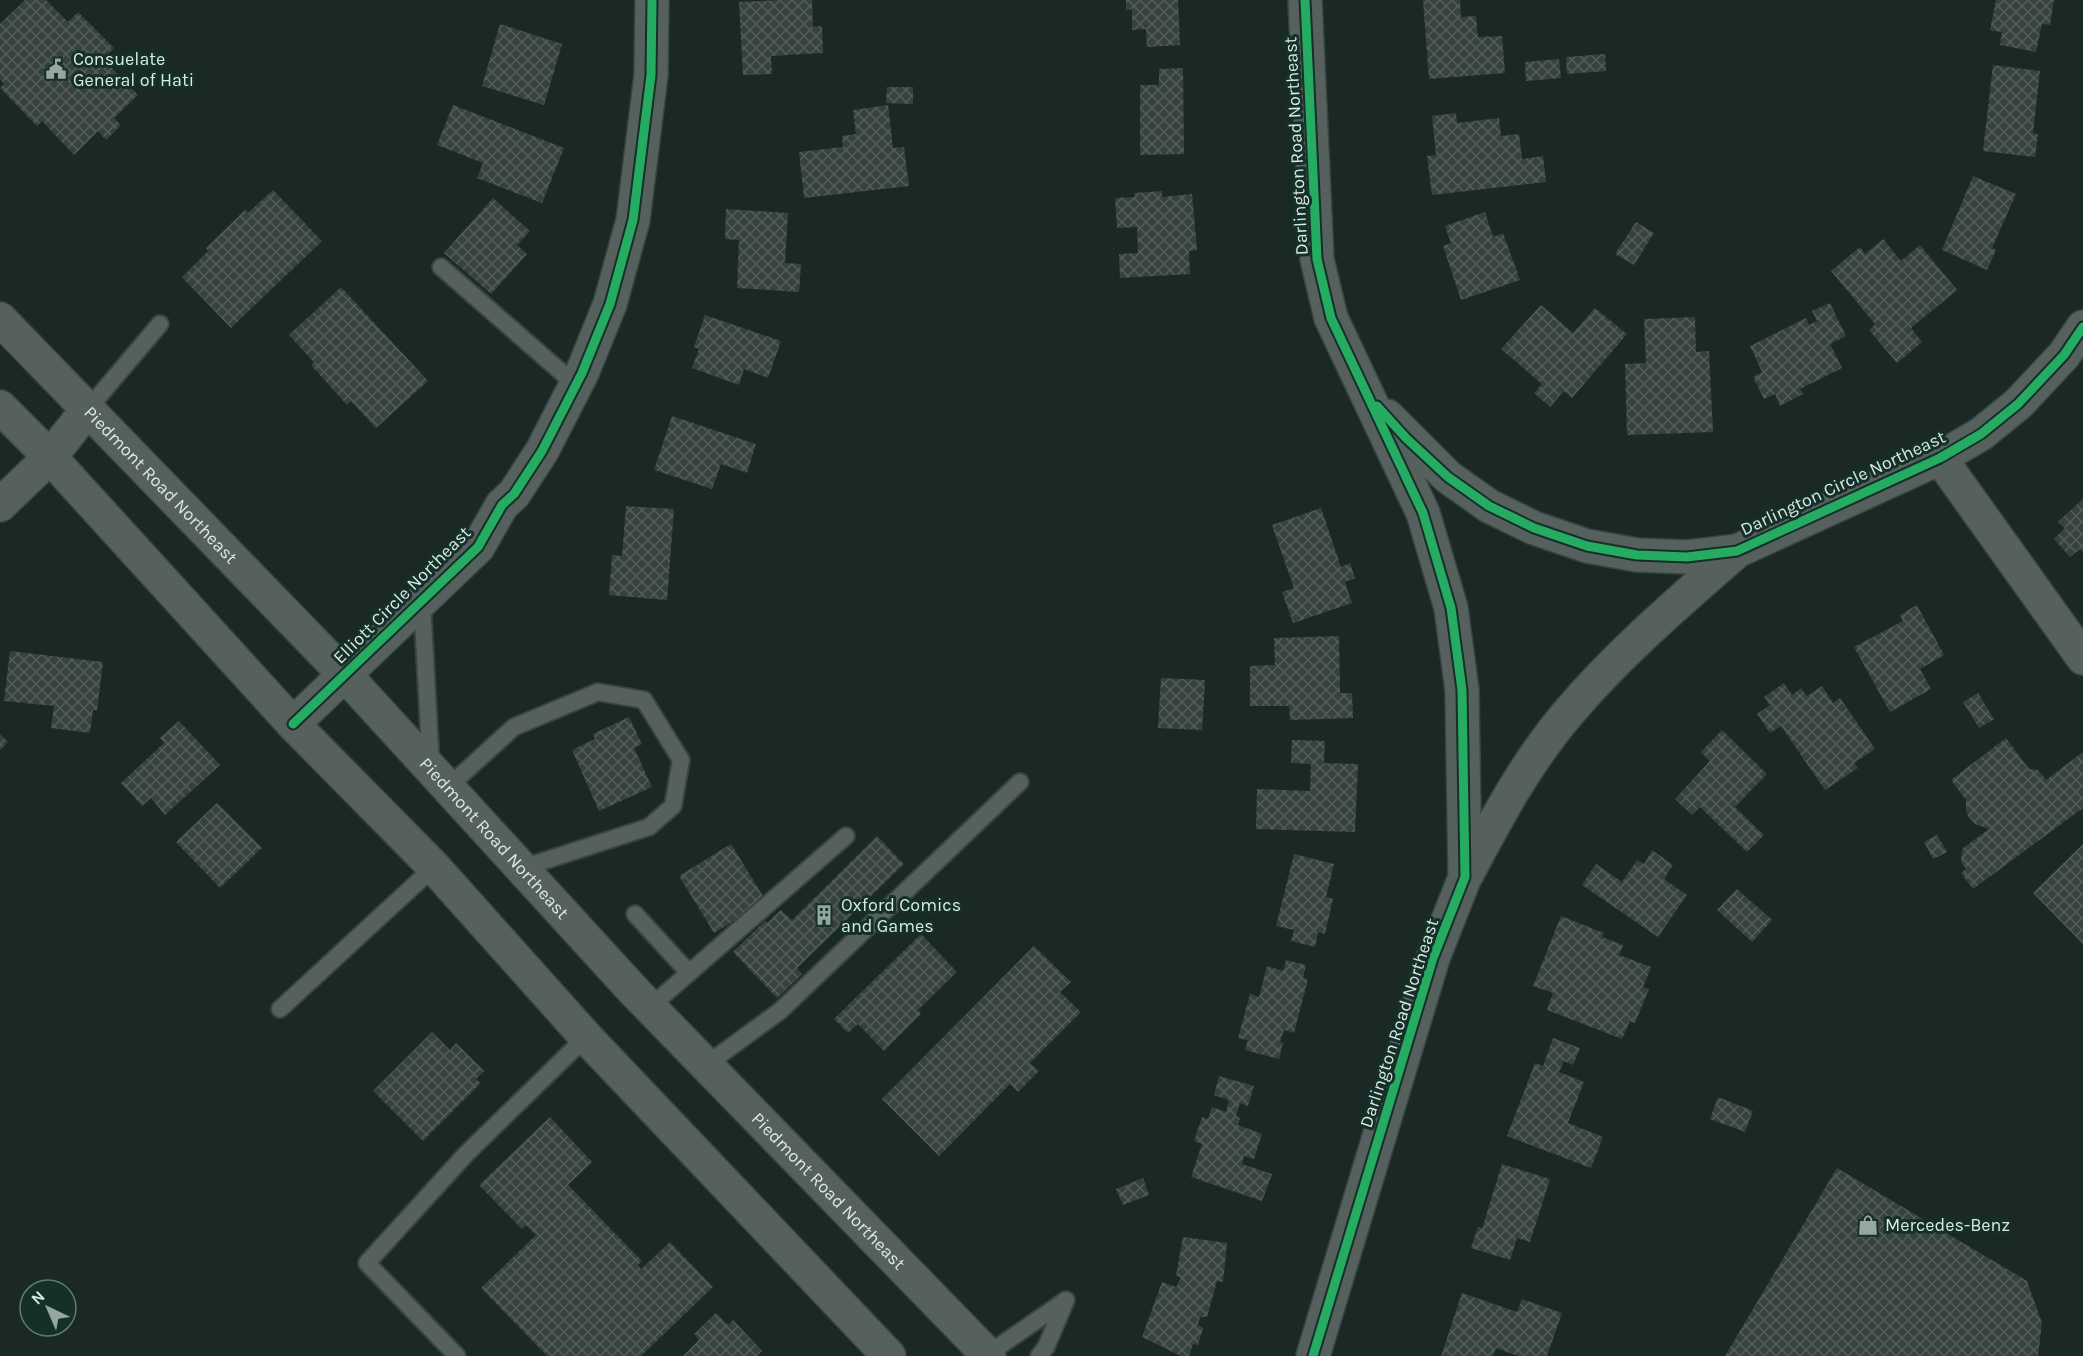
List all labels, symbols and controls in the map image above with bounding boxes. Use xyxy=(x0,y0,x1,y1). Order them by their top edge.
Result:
street label: Darlington Road Northeast xyxy=(1279,36,1313,256)
place label: Consuelate General of Hati xyxy=(73,48,194,91)
public building icon: Consuelate General of Hati xyxy=(44,57,68,81)
street label: Piedmont Road Northeast xyxy=(79,401,242,569)
street label: Darlington Circle Northeast xyxy=(1737,426,1949,540)
street label: Elliott Circle Northeast xyxy=(329,521,476,668)
street label: Piedmont Road Northeast xyxy=(415,753,574,924)
place label: Oxford Comics and Games xyxy=(841,894,961,937)
building icon: Oxford Comics and Games xyxy=(812,903,836,927)
street label: Darlington Road Northeast xyxy=(1355,915,1443,1130)
street label: Piedmont Road Northeast xyxy=(747,1108,910,1275)
shop icon: Mercedes-Benz xyxy=(1856,1213,1880,1237)
place label: Mercedes-Benz xyxy=(1885,1214,2010,1236)
north arrow xyxy=(18,1278,78,1338)
text: N xyxy=(27,1287,49,1308)

